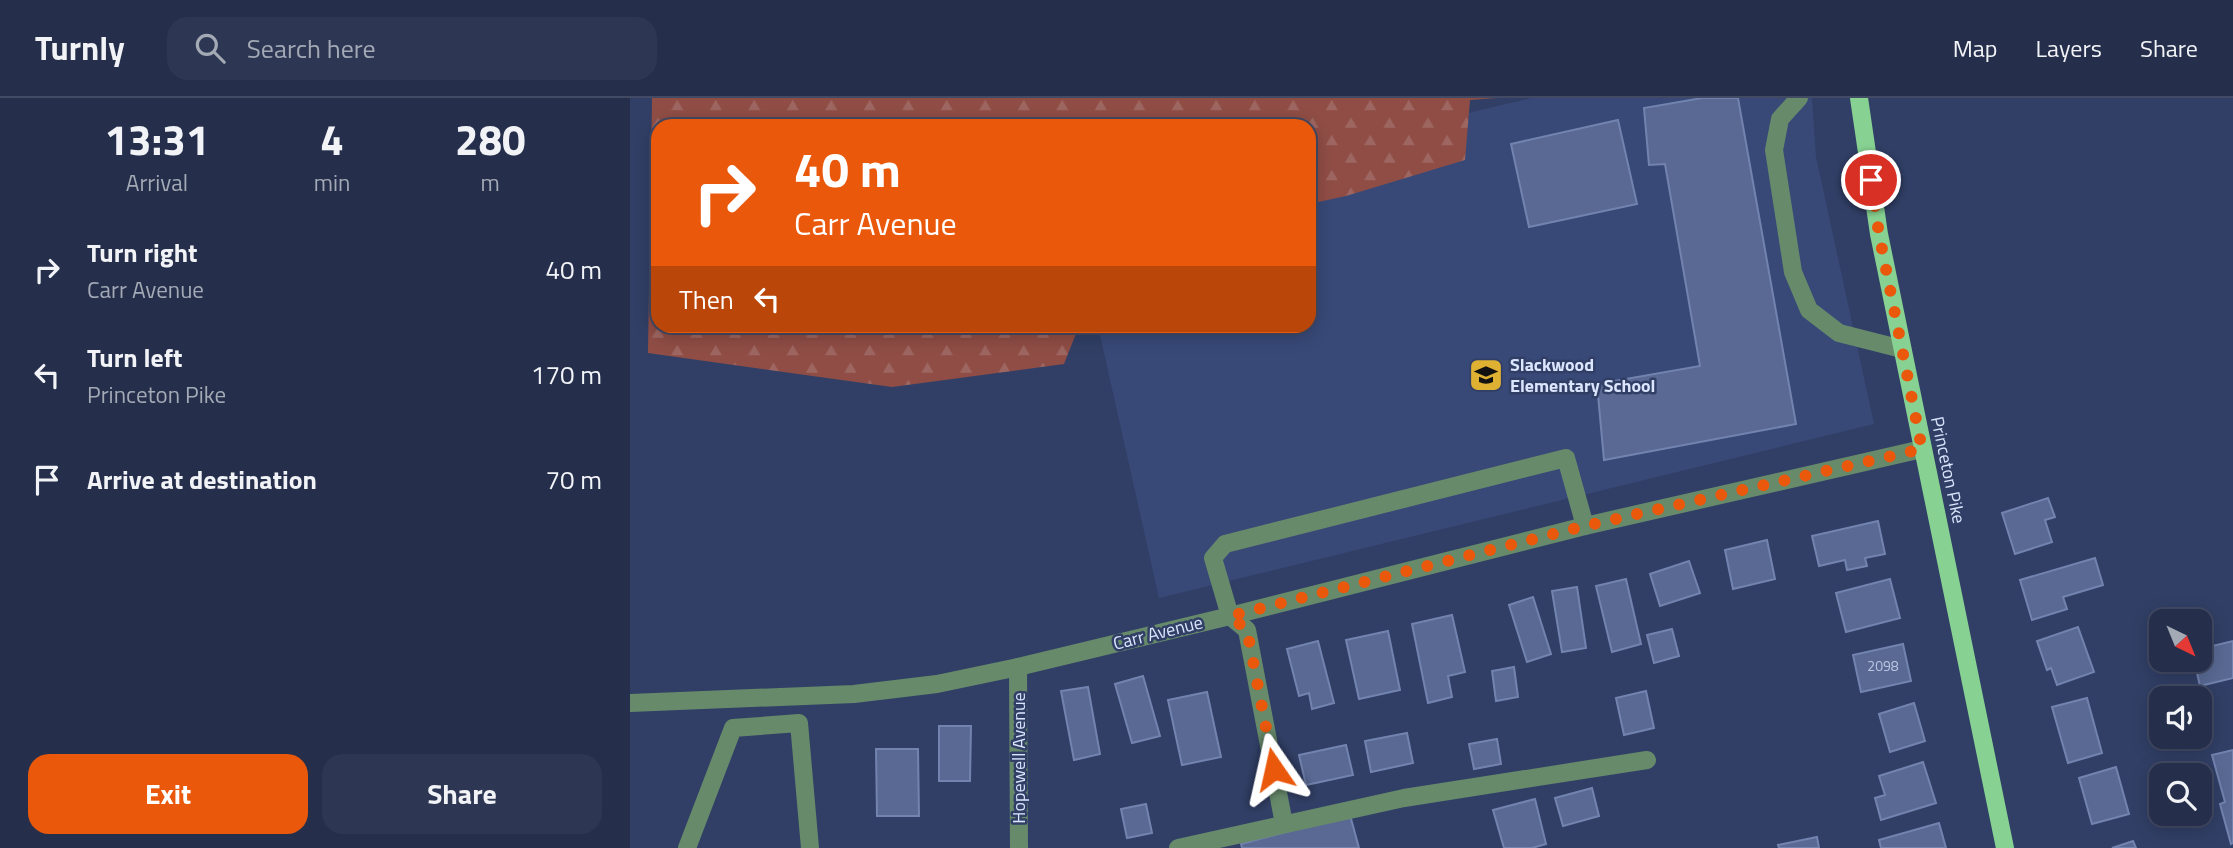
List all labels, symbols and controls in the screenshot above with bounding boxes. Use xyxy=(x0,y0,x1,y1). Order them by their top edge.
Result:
search box xyxy=(167,17,657,80)
text: Turnly xyxy=(35,23,125,73)
icon: search xyxy=(191,29,229,67)
text: Search here xyxy=(247,29,376,68)
text: Map xyxy=(1953,30,1998,66)
text: Layers xyxy=(2036,30,2102,66)
text: Share xyxy=(2140,30,2198,66)
text: 13:31 xyxy=(104,107,209,171)
text: 4 xyxy=(320,107,344,171)
text: 280 xyxy=(455,107,525,171)
text: 40 m xyxy=(794,131,901,206)
icon: right xyxy=(679,147,770,238)
pin xyxy=(1841,150,1901,210)
icon: arrive xyxy=(1852,161,1890,199)
text: Arrival xyxy=(126,165,188,200)
text: min xyxy=(314,165,350,200)
text: m xyxy=(481,165,500,200)
text: Carr Avenue xyxy=(794,199,957,247)
text: Turn right xyxy=(87,233,198,272)
text: 40 m xyxy=(545,250,602,289)
icon: right xyxy=(28,251,66,289)
text: Carr Avenue xyxy=(87,272,204,307)
text: Then xyxy=(679,280,734,319)
icon: left xyxy=(748,280,786,318)
text: Turn left xyxy=(87,338,182,377)
place label: Slackwood Elementary School xyxy=(1510,351,1655,399)
text: 170 m xyxy=(531,355,602,394)
icon: left xyxy=(28,356,66,394)
school or university icon: Slackwood Elementary School xyxy=(1467,356,1505,394)
text: Princeton Pike xyxy=(87,377,226,412)
street label: Princeton Pike xyxy=(1924,414,1973,526)
text: Arrive at destination xyxy=(87,460,317,499)
text: 70 m xyxy=(545,460,602,499)
icon: arrive xyxy=(28,461,66,499)
street label: Carr Avenue xyxy=(1110,608,1206,657)
north arrow xyxy=(2149,609,2212,672)
map controls xyxy=(2149,609,2212,826)
house number: 2098 xyxy=(1867,655,1899,676)
button: sound xyxy=(2149,686,2212,749)
street label: Hopewell Avenue xyxy=(1005,692,1032,824)
position arrow xyxy=(1237,732,1311,806)
button: Exit xyxy=(28,754,308,834)
button: Share xyxy=(322,754,602,834)
button: search xyxy=(2149,763,2212,826)

